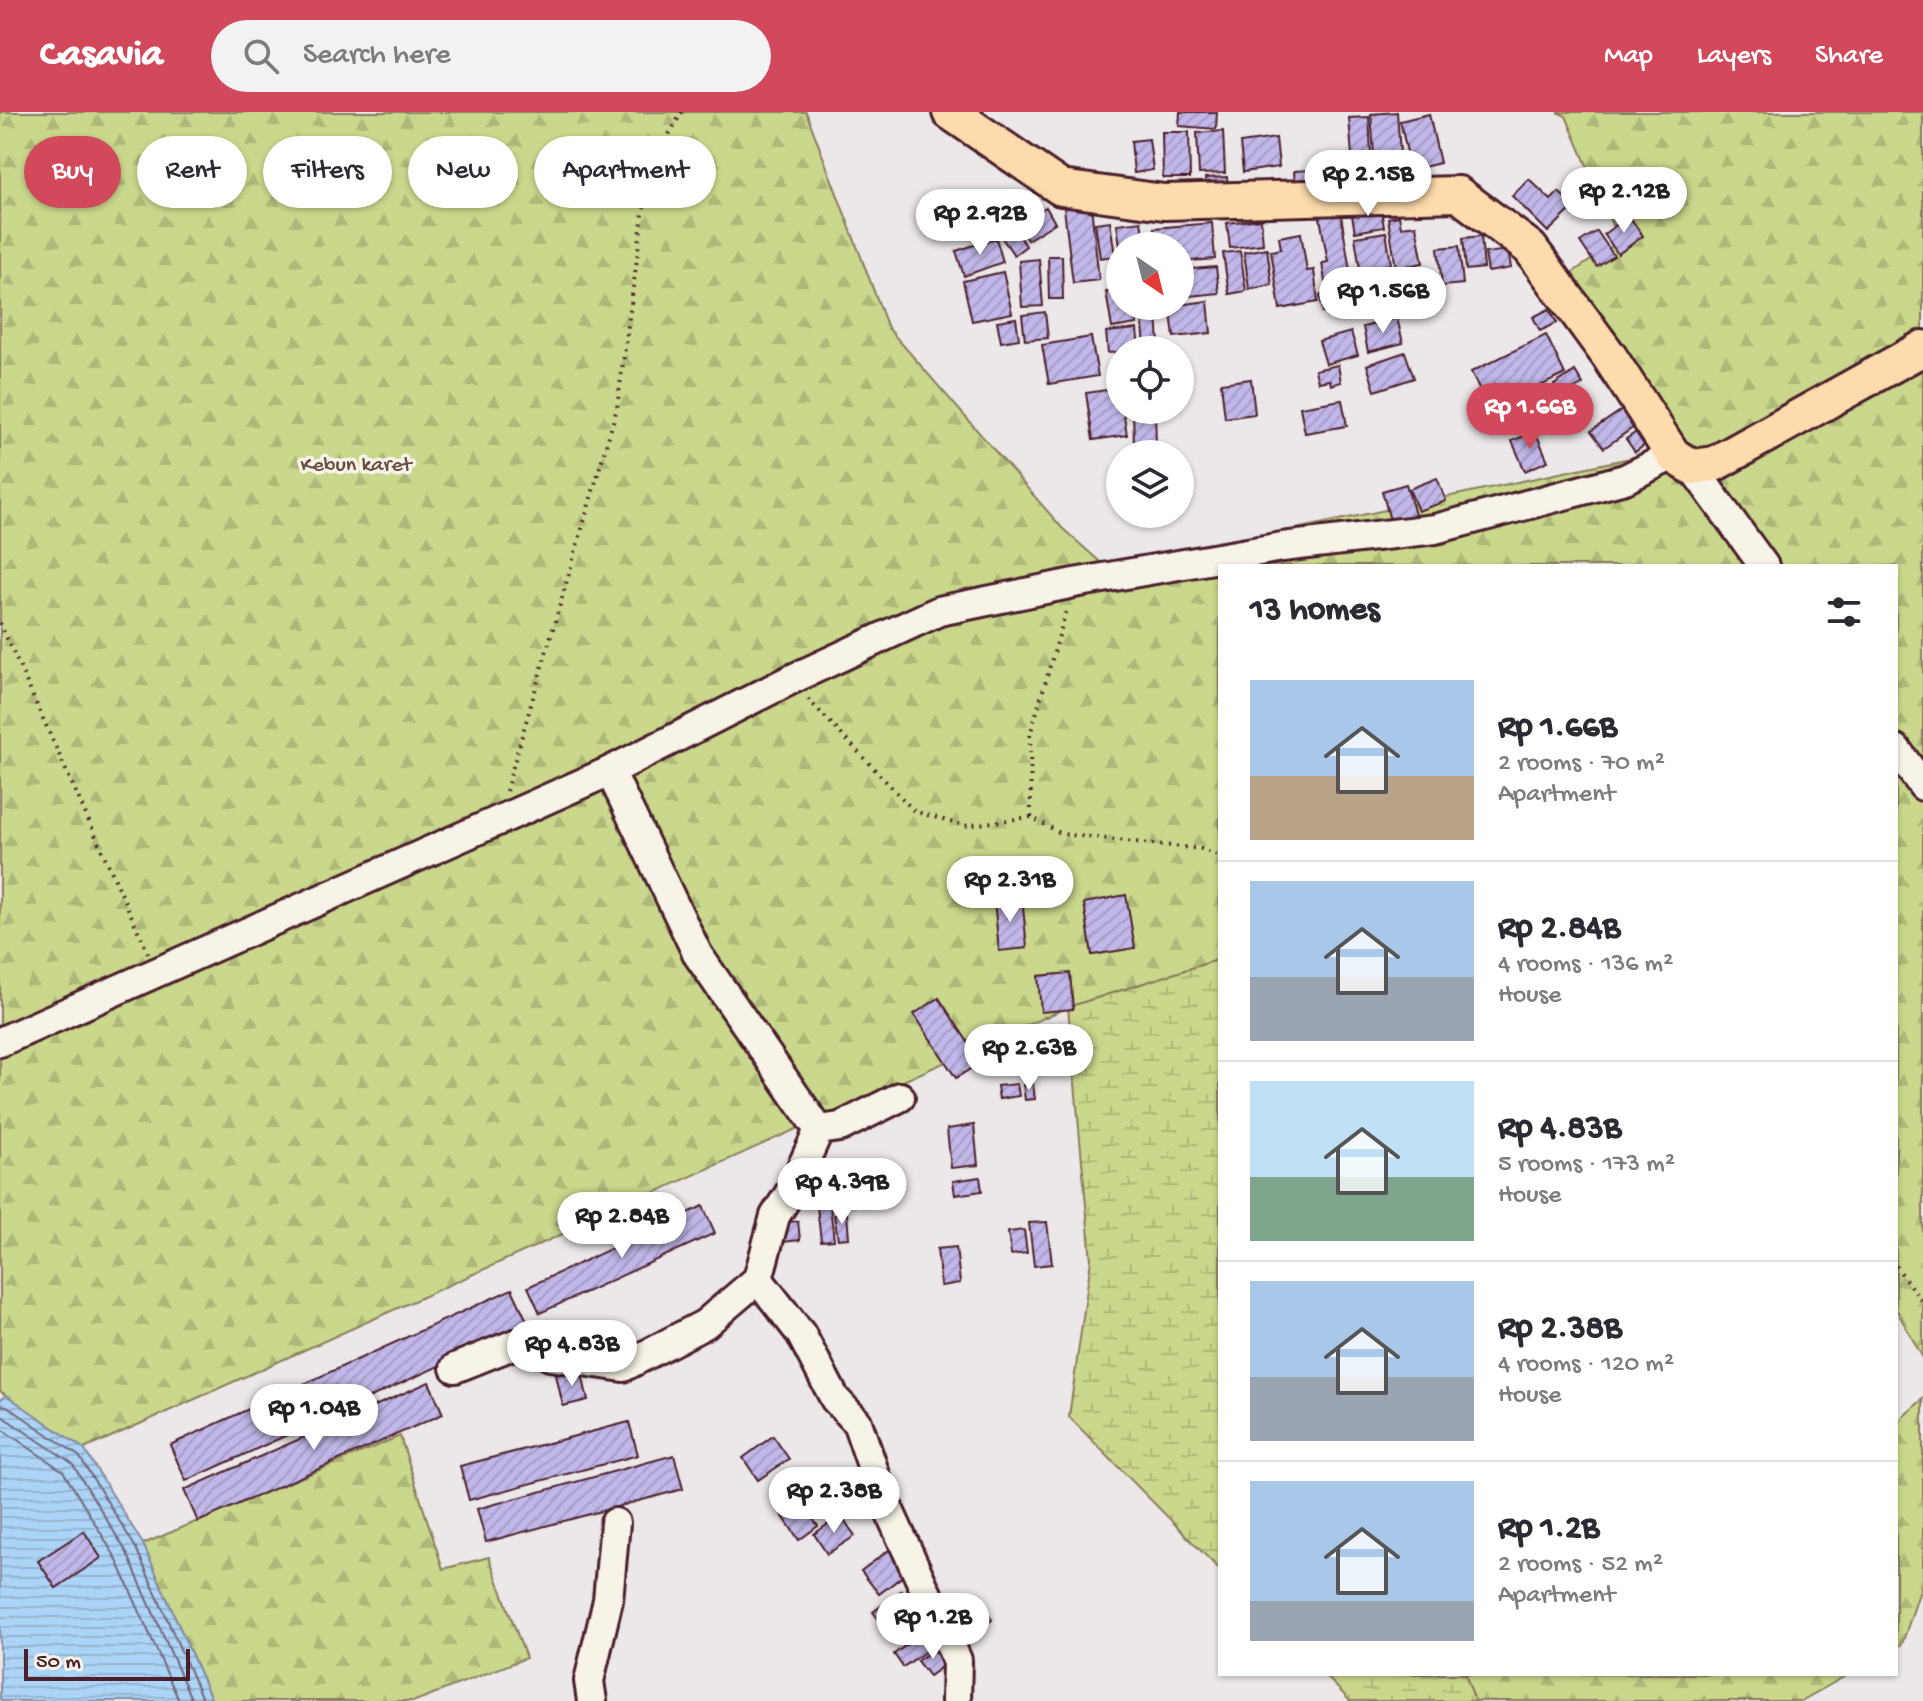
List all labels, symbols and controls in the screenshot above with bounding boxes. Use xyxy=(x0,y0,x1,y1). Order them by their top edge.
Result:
search box xyxy=(211,20,771,92)
text: Casavia xyxy=(40,34,163,78)
icon: search xyxy=(239,34,283,78)
text: Search here xyxy=(303,39,451,74)
text: Map xyxy=(1604,40,1653,73)
text: Layers xyxy=(1697,40,1771,73)
text: Share xyxy=(1815,40,1883,73)
chip: Buy xyxy=(24,136,121,208)
chip: Rent xyxy=(137,136,247,208)
chip: Filters xyxy=(263,136,392,208)
chip: New xyxy=(408,136,518,208)
chip: Apartment xyxy=(534,136,716,208)
pin: Rp 2.15B xyxy=(1285,150,1451,218)
text: Rp 2.15B xyxy=(1323,160,1413,191)
pin: Rp 2.12B xyxy=(1541,167,1707,235)
text: Rp 2.12B xyxy=(1579,177,1669,208)
pin: Rp 2.92B xyxy=(897,189,1063,257)
text: Rp 2.92B xyxy=(934,199,1026,230)
north arrow xyxy=(1106,232,1194,320)
map controls xyxy=(1106,232,1194,528)
pin: Rp 1.56B xyxy=(1300,267,1466,335)
text: Rp 1.56B xyxy=(1337,277,1429,308)
button: locate xyxy=(1106,336,1194,424)
pin: Rp 1.66B xyxy=(1447,383,1613,451)
text: Rp 1.66B xyxy=(1485,393,1575,424)
button: layers xyxy=(1106,440,1194,528)
park label: Kebun karet xyxy=(300,453,414,479)
icon: filters xyxy=(1822,590,1866,634)
text: 13 homes xyxy=(1250,592,1380,632)
text: Rp 1.66B xyxy=(1498,709,1617,749)
icon: home xyxy=(1314,712,1410,808)
text: 2 rooms · 70 m² xyxy=(1498,749,1665,780)
text: Apartment xyxy=(1498,780,1615,811)
pin: Rp 2.31B xyxy=(927,856,1093,924)
text: Rp 2.31B xyxy=(965,866,1055,897)
text: Rp 2.84B xyxy=(1498,910,1620,950)
icon: home xyxy=(1314,913,1410,1009)
text: 4 rooms · 136 m² xyxy=(1498,950,1673,981)
text: House xyxy=(1498,981,1562,1012)
pin: Rp 2.63B xyxy=(946,1024,1112,1092)
text: Rp 2.63B xyxy=(982,1034,1076,1065)
text: Rp 4.83B xyxy=(1498,1110,1621,1150)
icon: home xyxy=(1314,1113,1410,1209)
text: 5 rooms · 173 m² xyxy=(1498,1150,1675,1181)
pin: Rp 4.39B xyxy=(759,1158,925,1226)
text: Rp 4.39B xyxy=(796,1168,888,1199)
text: House xyxy=(1498,1181,1562,1212)
pin: Rp 2.84B xyxy=(539,1192,705,1260)
text: Rp 2.84B xyxy=(575,1202,669,1233)
text: Rp 2.38B xyxy=(1498,1310,1622,1350)
icon: home xyxy=(1314,1313,1410,1409)
pin: Rp 4.83B xyxy=(489,1320,655,1388)
text: Rp 4.83B xyxy=(525,1330,619,1361)
text: 4 rooms · 120 m² xyxy=(1498,1350,1674,1381)
text: House xyxy=(1498,1381,1562,1412)
pin: Rp 1.04B xyxy=(231,1384,397,1452)
text: Rp 1.04B xyxy=(268,1394,360,1425)
pin: Rp 2.38B xyxy=(751,1467,917,1535)
text: Rp 2.38B xyxy=(787,1477,881,1508)
text: Rp 1.2B xyxy=(1498,1510,1599,1550)
icon: home xyxy=(1314,1513,1410,1609)
text: 2 rooms · 52 m² xyxy=(1498,1550,1663,1581)
text: Apartment xyxy=(1498,1581,1615,1612)
pin: Rp 1.2B xyxy=(859,1593,1007,1661)
text: Rp 1.2B xyxy=(894,1603,972,1634)
scale bar xyxy=(24,1645,190,1681)
text: 50 m xyxy=(36,1650,81,1676)

